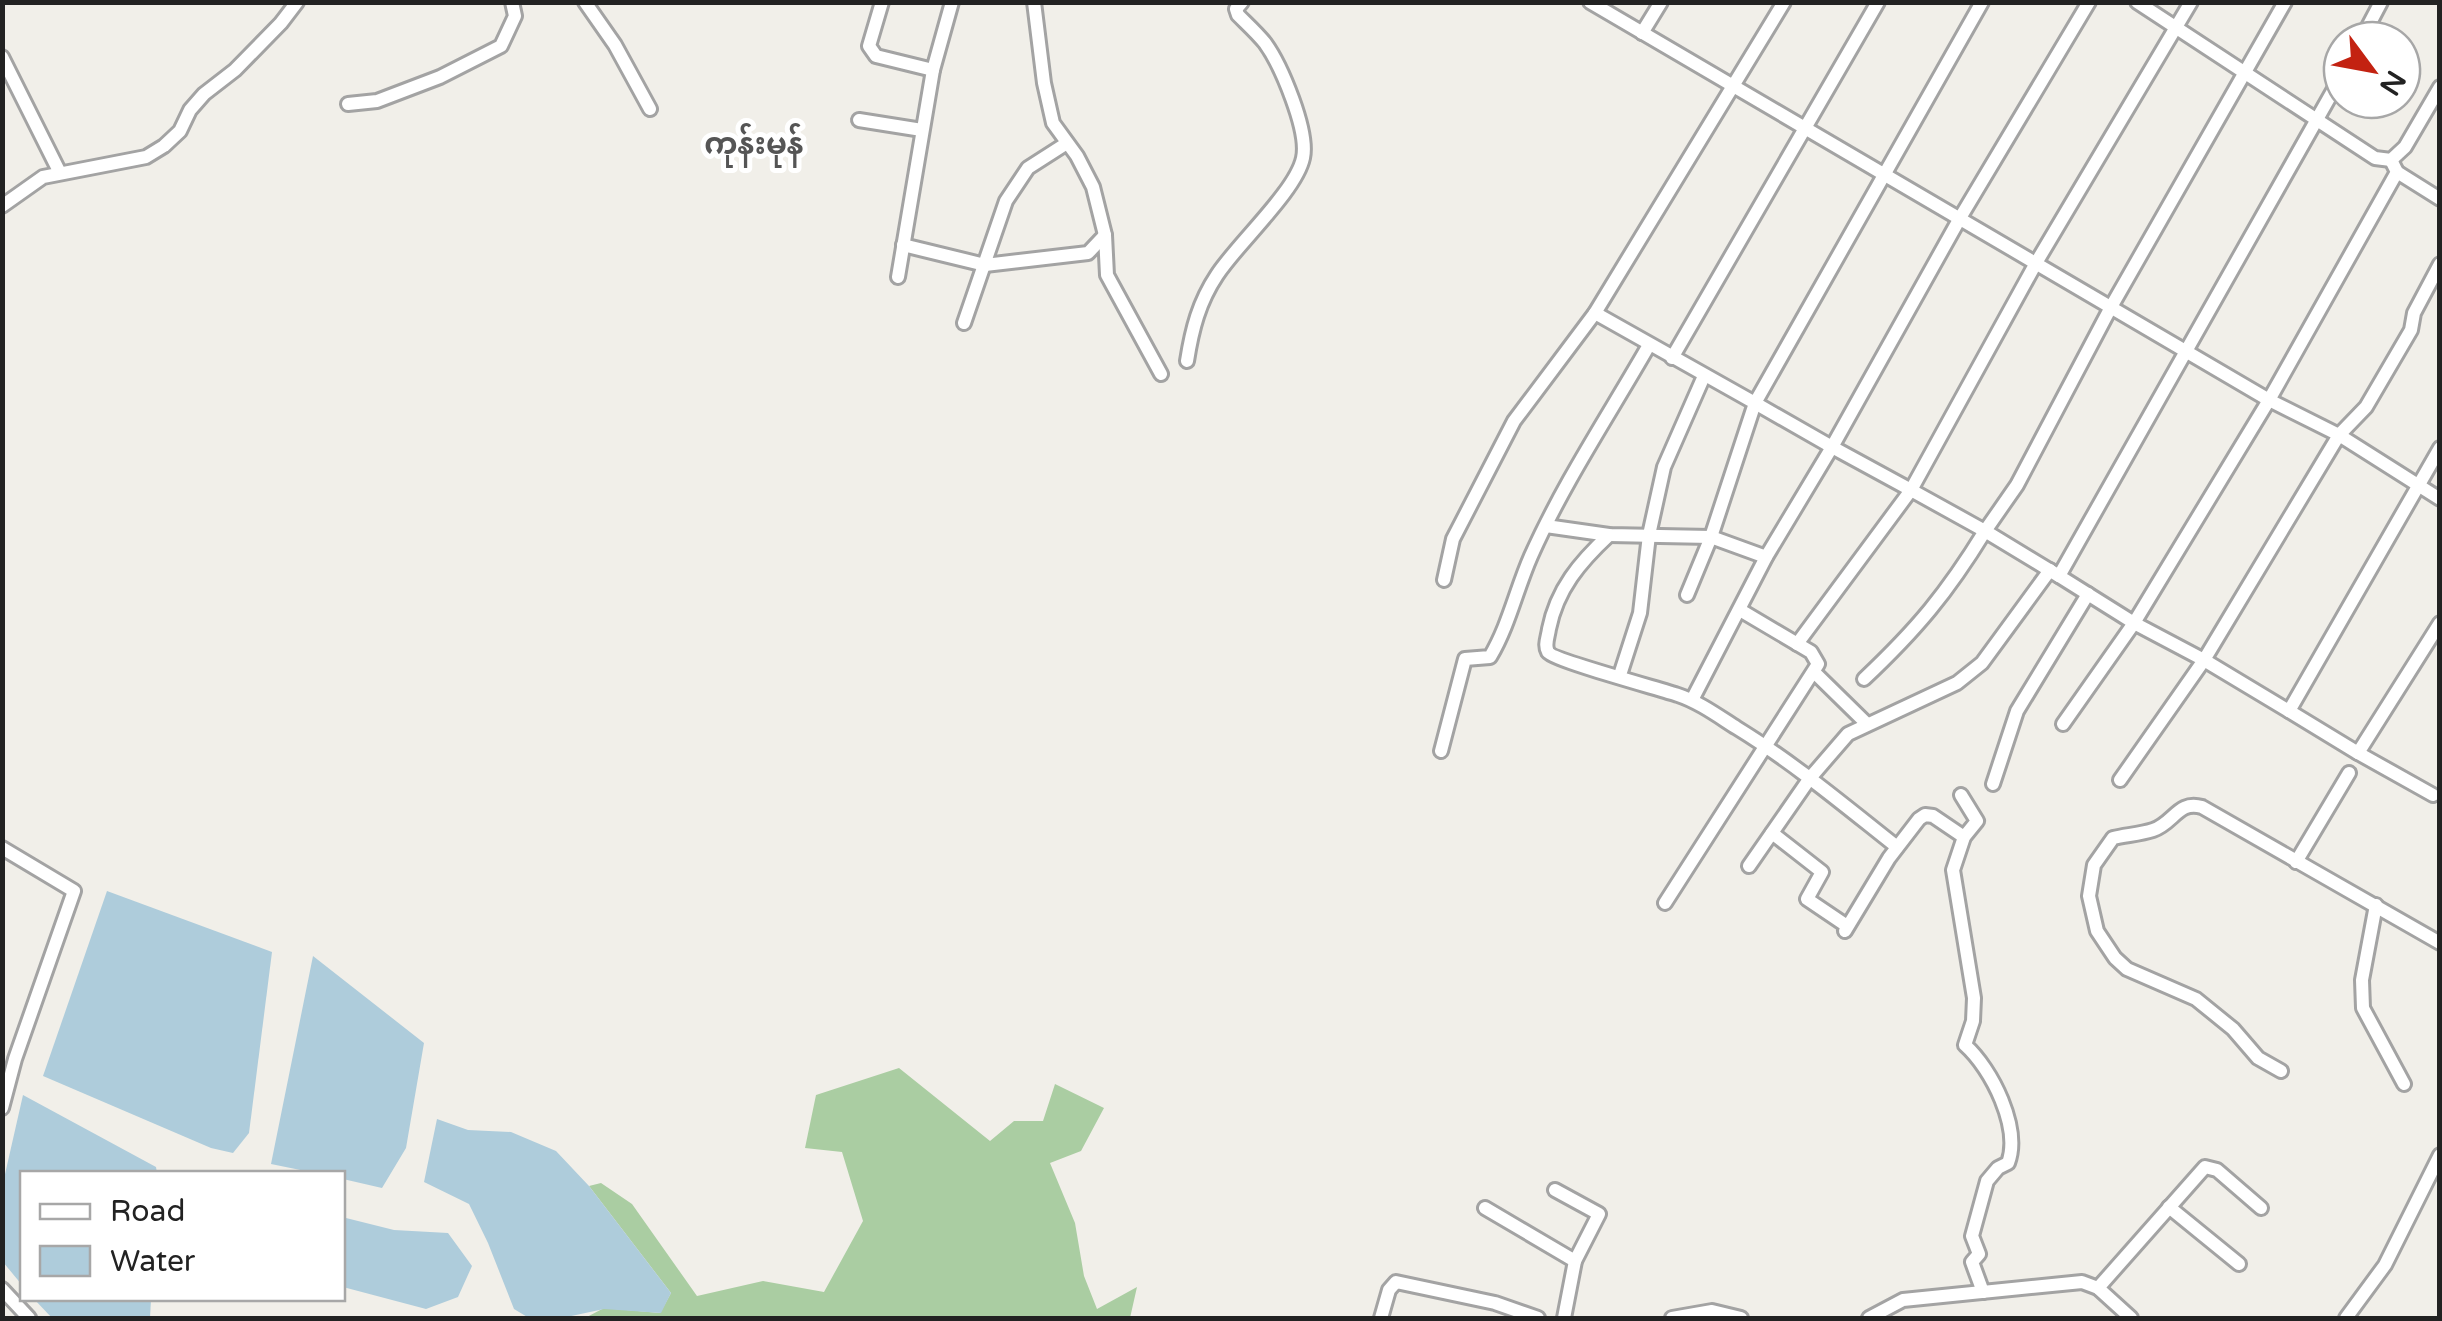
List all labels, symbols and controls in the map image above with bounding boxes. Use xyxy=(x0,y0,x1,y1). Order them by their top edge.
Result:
north arrow xyxy=(2322,20,2422,120)
text: N xyxy=(2372,64,2413,101)
district label: ကုန်းမုန် xyxy=(704,123,804,168)
legend xyxy=(20,1171,345,1301)
text: Road xyxy=(110,1193,185,1230)
text: Water xyxy=(110,1243,196,1280)

